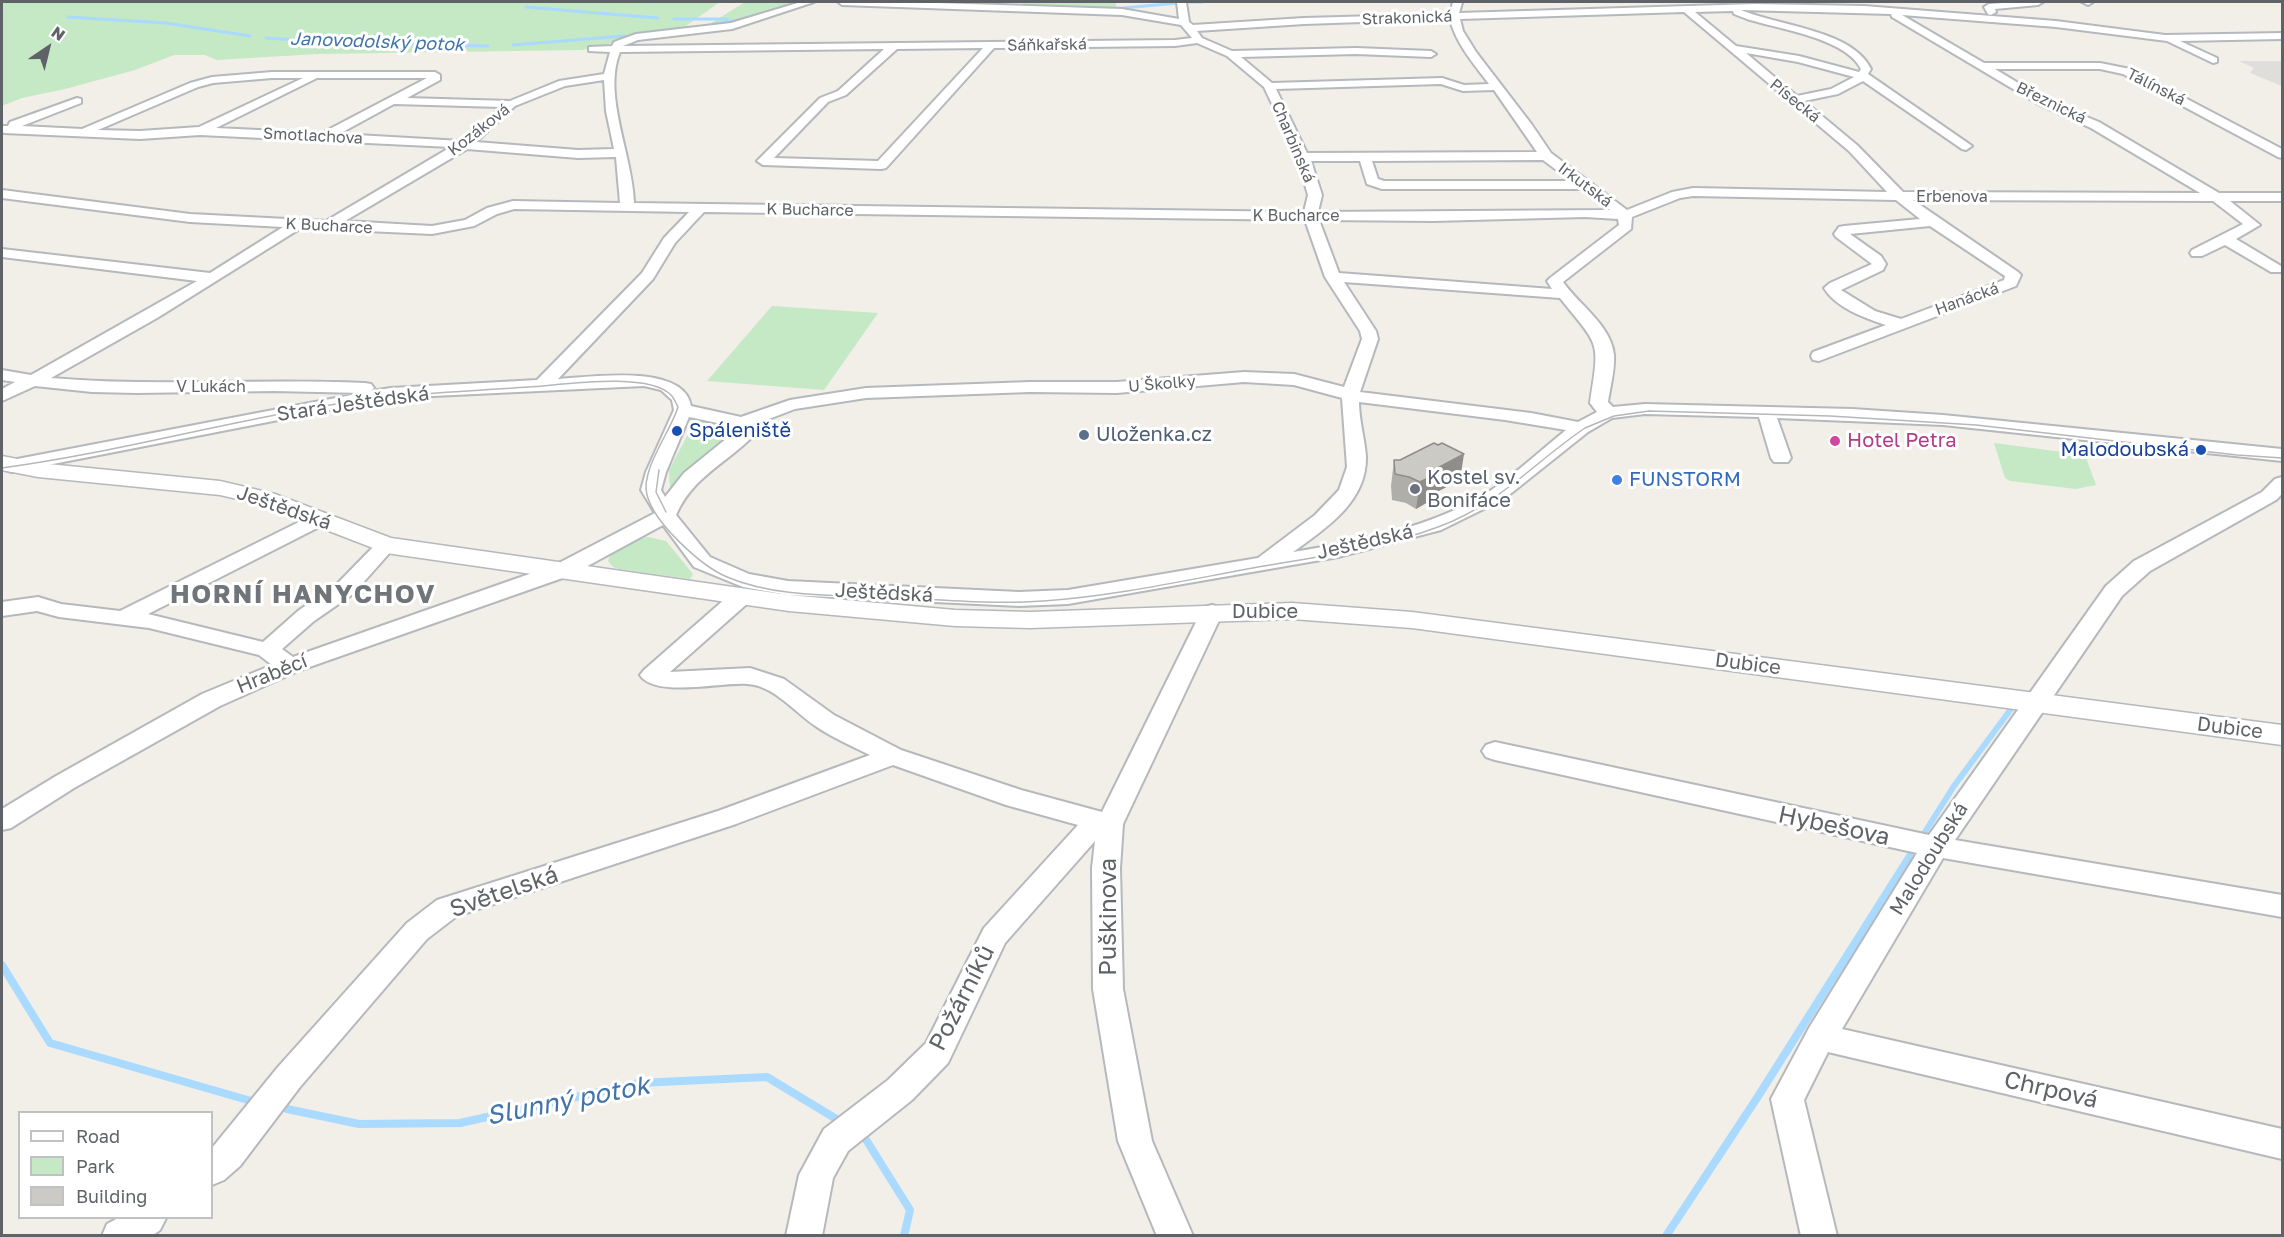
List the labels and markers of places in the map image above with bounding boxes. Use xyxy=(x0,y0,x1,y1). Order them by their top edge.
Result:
place label: Spáleniště xyxy=(689,419,791,443)
place label: Uloženka.cz xyxy=(1096,423,1212,447)
marker: Spáleniště xyxy=(670,424,684,438)
marker: Uloženka.cz xyxy=(1077,428,1091,442)
place label: Hotel Petra xyxy=(1847,429,1957,453)
marker: Hotel Petra xyxy=(1828,434,1842,448)
place label: Malodoubská xyxy=(2061,438,2189,462)
marker: Malodoubská xyxy=(2194,443,2208,457)
place label: Kostel sv. Bonifáce xyxy=(1427,466,1521,513)
place label: FUNSTORM xyxy=(1629,468,1741,492)
marker: FUNSTORM xyxy=(1610,473,1624,487)
marker: Kostel sv. Bonifáce xyxy=(1408,482,1422,496)

